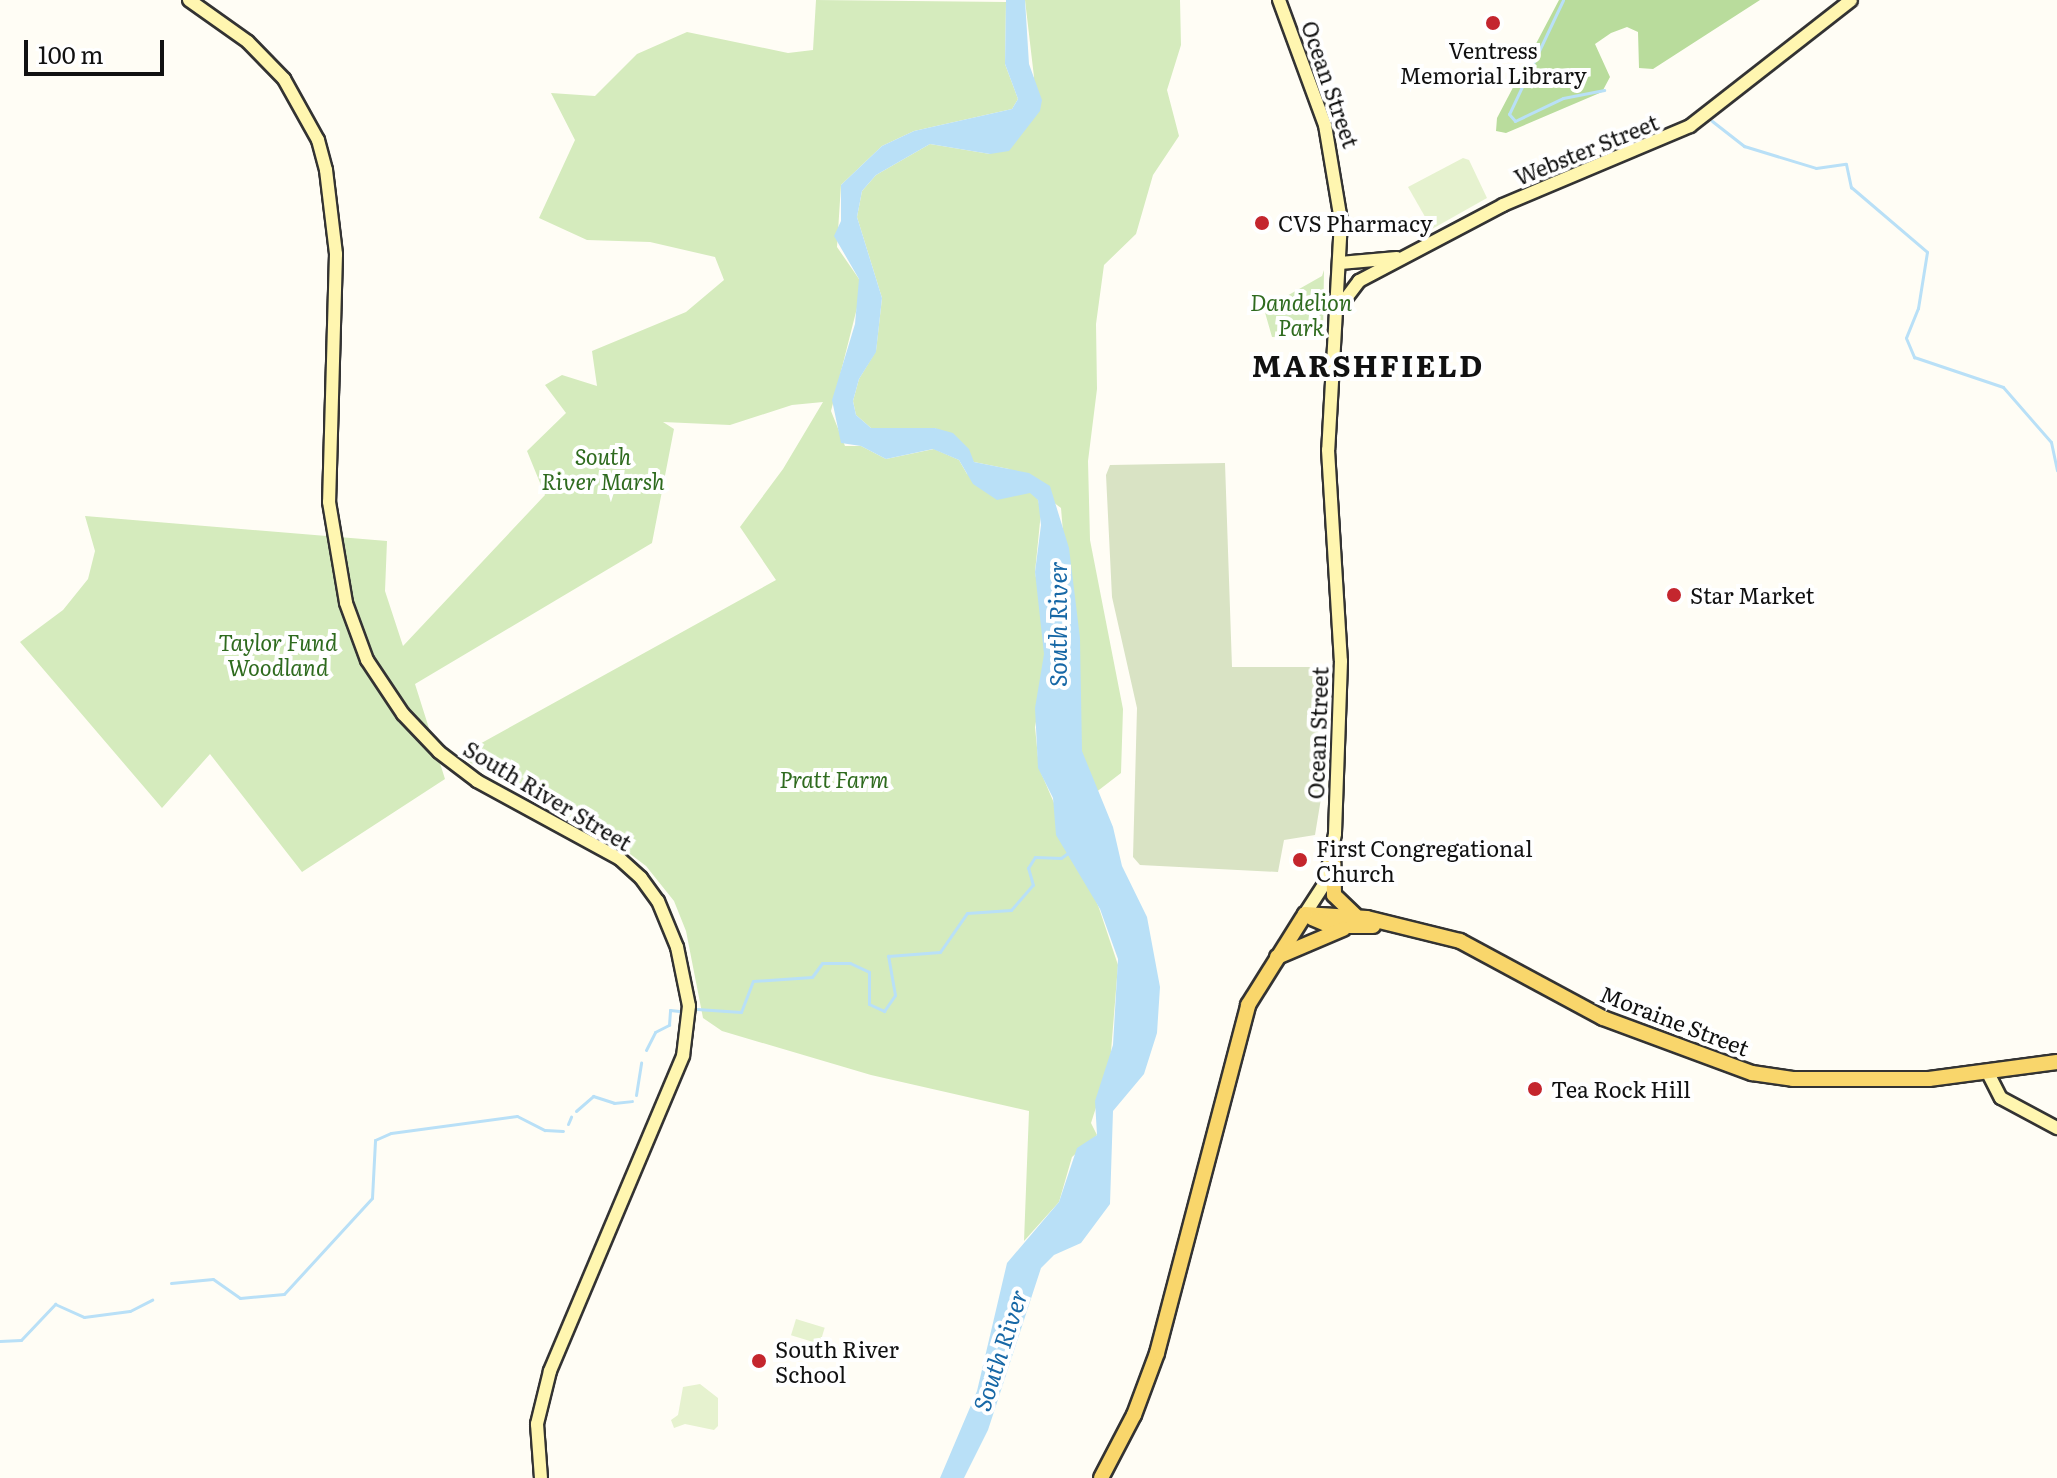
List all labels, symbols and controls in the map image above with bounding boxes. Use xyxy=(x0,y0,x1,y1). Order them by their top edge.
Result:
marker: Ventress Memorial Library xyxy=(1484,14,1502,32)
street label: Ocean Street xyxy=(1297,17,1365,151)
scale bar xyxy=(28,24,168,74)
text: 100 m xyxy=(38,36,104,71)
place label: Ventress Memorial Library xyxy=(1399,36,1587,88)
street label: Webster Street xyxy=(1510,108,1662,190)
place label: CVS Pharmacy xyxy=(1278,210,1433,236)
marker: CVS Pharmacy xyxy=(1253,214,1271,232)
park label: Dandelion Park xyxy=(1250,288,1352,340)
district label: MARSHFIELD xyxy=(1252,346,1484,382)
park label: South River Marsh xyxy=(541,442,665,494)
water label: South River xyxy=(1043,561,1071,687)
place label: Star Market xyxy=(1690,582,1814,608)
marker: Star Market xyxy=(1665,586,1683,604)
park label: Taylor Fund Woodland xyxy=(218,628,338,680)
street label: Ocean Street xyxy=(1301,666,1333,800)
street label: South River Street xyxy=(459,734,637,856)
park label: Pratt Farm xyxy=(779,766,889,792)
place label: First Congregational Church xyxy=(1316,834,1533,886)
marker: First Congregational Church xyxy=(1291,851,1309,869)
street label: Moraine Street xyxy=(1597,980,1753,1060)
place label: Tea Rock Hill xyxy=(1551,1076,1691,1102)
marker: Tea Rock Hill xyxy=(1526,1080,1544,1098)
water label: South River xyxy=(966,1286,1032,1414)
place label: South River School xyxy=(775,1335,899,1386)
marker: South River School xyxy=(750,1352,768,1370)

